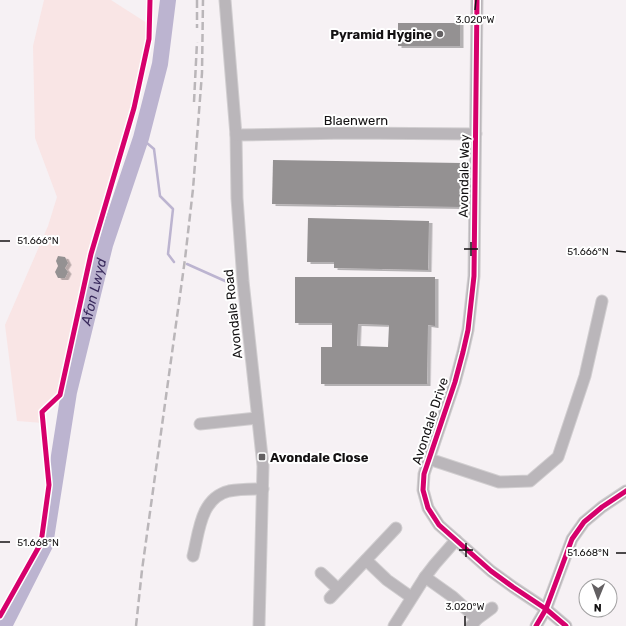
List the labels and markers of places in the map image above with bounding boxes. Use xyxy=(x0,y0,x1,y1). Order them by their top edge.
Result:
place label: Pyramid Hygine xyxy=(330,27,432,42)
marker: Pyramid Hygine xyxy=(435,29,445,39)
place label: Avondale Close xyxy=(270,450,369,465)
marker: Avondale Close xyxy=(257,452,267,462)

